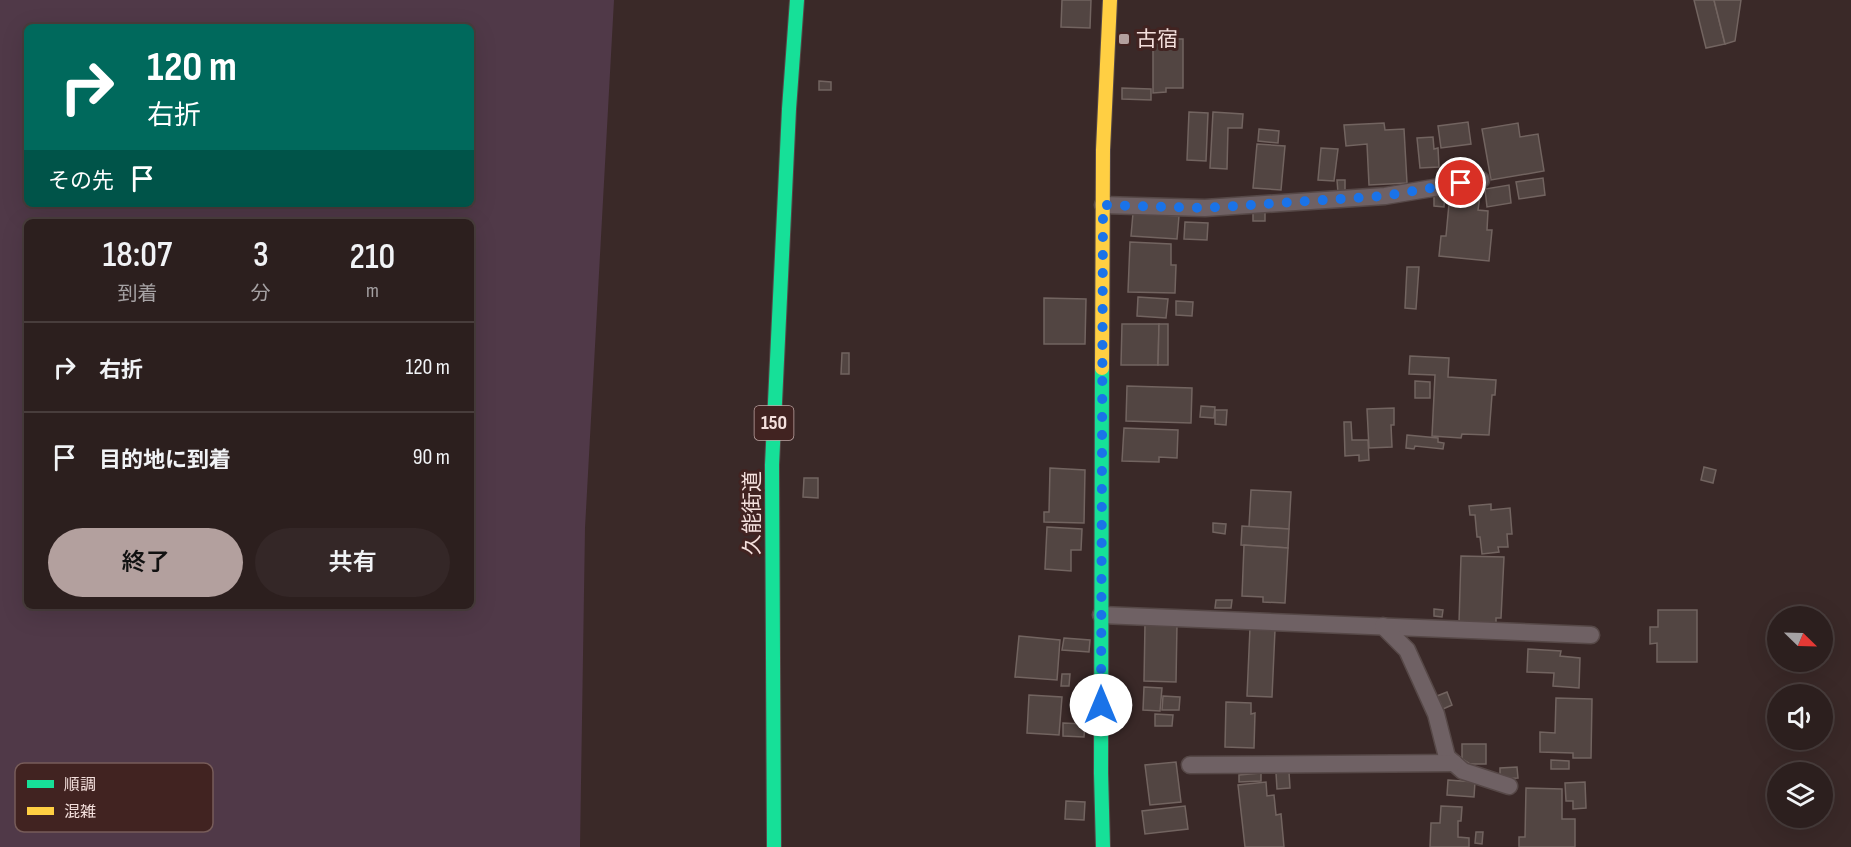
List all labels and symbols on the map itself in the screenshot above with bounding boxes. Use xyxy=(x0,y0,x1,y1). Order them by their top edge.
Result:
place label: 古宿 xyxy=(1136,27,1178,52)
marker: 古宿 xyxy=(1117,32,1131,46)
pin xyxy=(1435,157,1486,208)
road number: 150 xyxy=(754,406,794,440)
street label: 久能街道 xyxy=(740,471,765,555)
north arrow xyxy=(1767,606,1833,672)
position arrow xyxy=(1069,673,1133,737)
legend xyxy=(15,763,213,832)
text: 順調 xyxy=(64,776,96,795)
text: 混雑 xyxy=(64,803,96,822)

